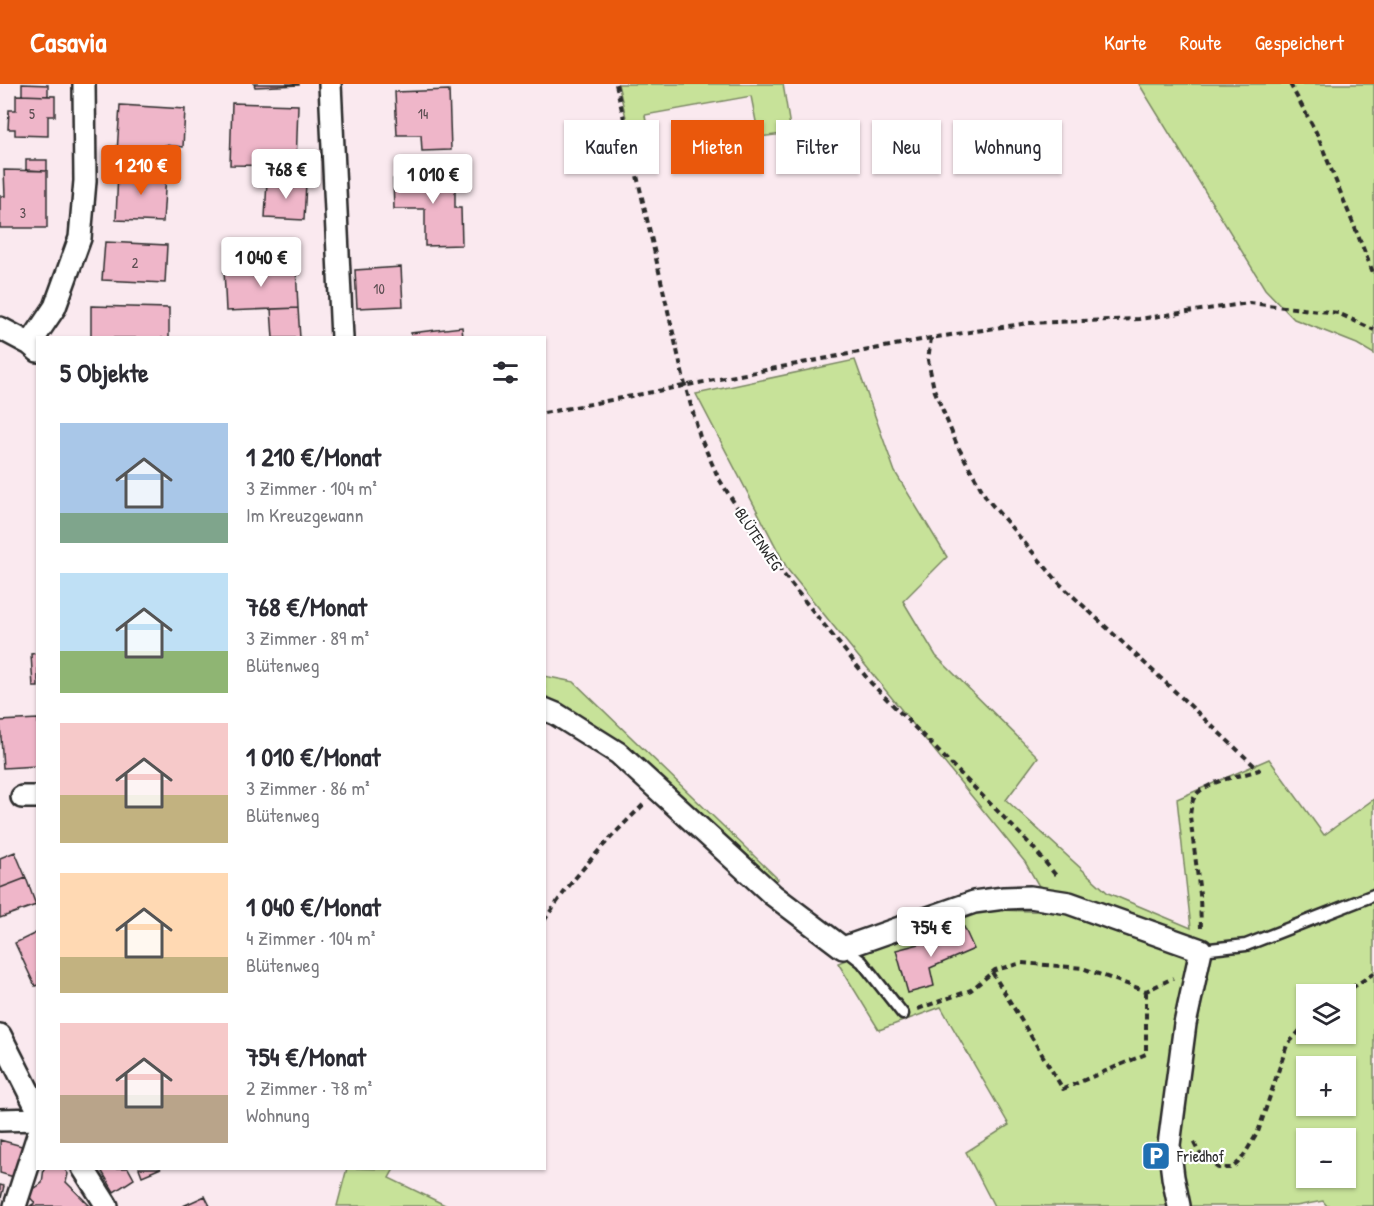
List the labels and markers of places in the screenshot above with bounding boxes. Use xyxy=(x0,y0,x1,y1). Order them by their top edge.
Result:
pin: 1 210 € xyxy=(86,145,196,196)
pin: 768 € xyxy=(244,149,328,200)
pin: 1 010 € xyxy=(378,154,488,205)
pin: 1 040 € xyxy=(206,237,316,288)
pin: 754 € xyxy=(889,907,973,958)
parking icon: Friedhof xyxy=(1140,1140,1172,1172)
place label: Friedhof xyxy=(1176,1145,1225,1167)

